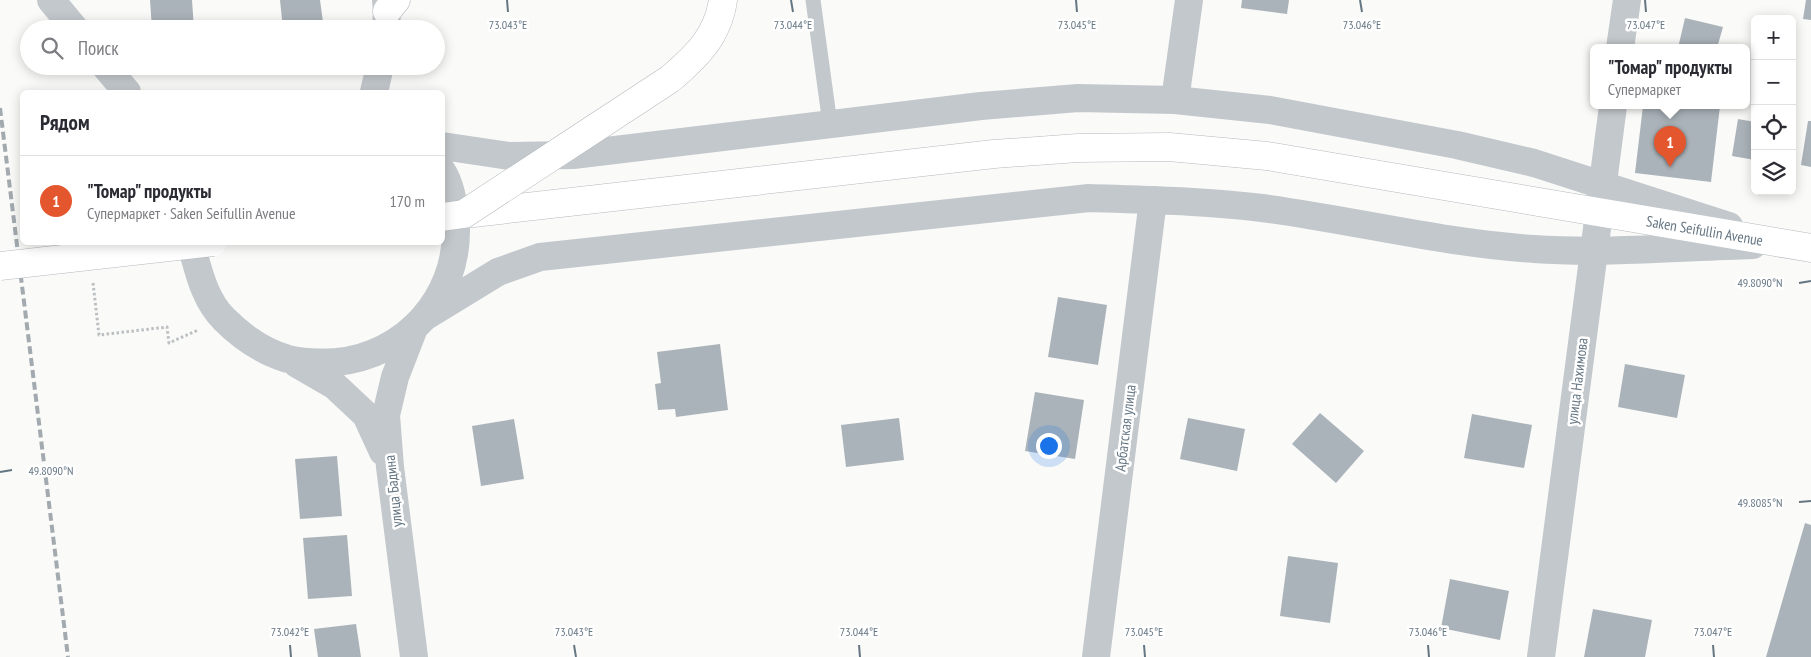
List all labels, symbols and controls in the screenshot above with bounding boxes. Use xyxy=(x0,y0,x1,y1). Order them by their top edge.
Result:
map controls xyxy=(1751,15,1796,195)
button: + xyxy=(1751,15,1796,60)
text: 73.043°E xyxy=(489,17,527,32)
text: 73.044°E xyxy=(774,17,812,32)
text: 73.045°E xyxy=(1058,17,1096,32)
text: 73.046°E xyxy=(1343,17,1381,32)
text: 73.047°E xyxy=(1627,17,1665,32)
search box xyxy=(20,20,445,75)
icon: search xyxy=(38,34,66,62)
text: Поиск xyxy=(78,36,119,60)
popup xyxy=(1590,44,1750,109)
text: "Томар" продукты xyxy=(1608,55,1732,79)
button: − xyxy=(1751,60,1796,105)
text: Супермаркет xyxy=(1608,79,1681,99)
button: locate xyxy=(1751,105,1796,150)
text: Рядом xyxy=(40,109,90,136)
pin: 1 xyxy=(1654,126,1686,167)
button: layers xyxy=(1751,150,1796,195)
text: "Томар" продукты xyxy=(87,179,211,203)
text: 1 xyxy=(52,191,60,211)
text: 170 m xyxy=(390,191,425,211)
text: Супермаркет · Saken Seifullin Avenue xyxy=(87,203,296,223)
street label: Saken Seifullin Avenue xyxy=(1645,211,1765,249)
text: 49.8090°N xyxy=(1737,275,1783,290)
street label: улица Нахимова xyxy=(1562,337,1592,425)
street label: Арбатская улица xyxy=(1110,383,1140,473)
your location xyxy=(1036,433,1062,459)
street label: улица Бадина xyxy=(380,454,406,528)
text: 49.8090°N xyxy=(28,463,74,478)
text: 49.8085°N xyxy=(1737,495,1783,510)
text: 73.042°E xyxy=(271,624,309,639)
text: 73.043°E xyxy=(555,624,593,639)
text: 73.044°E xyxy=(840,624,878,639)
text: 73.045°E xyxy=(1125,624,1163,639)
text: 73.046°E xyxy=(1409,624,1447,639)
text: 73.047°E xyxy=(1694,624,1732,639)

